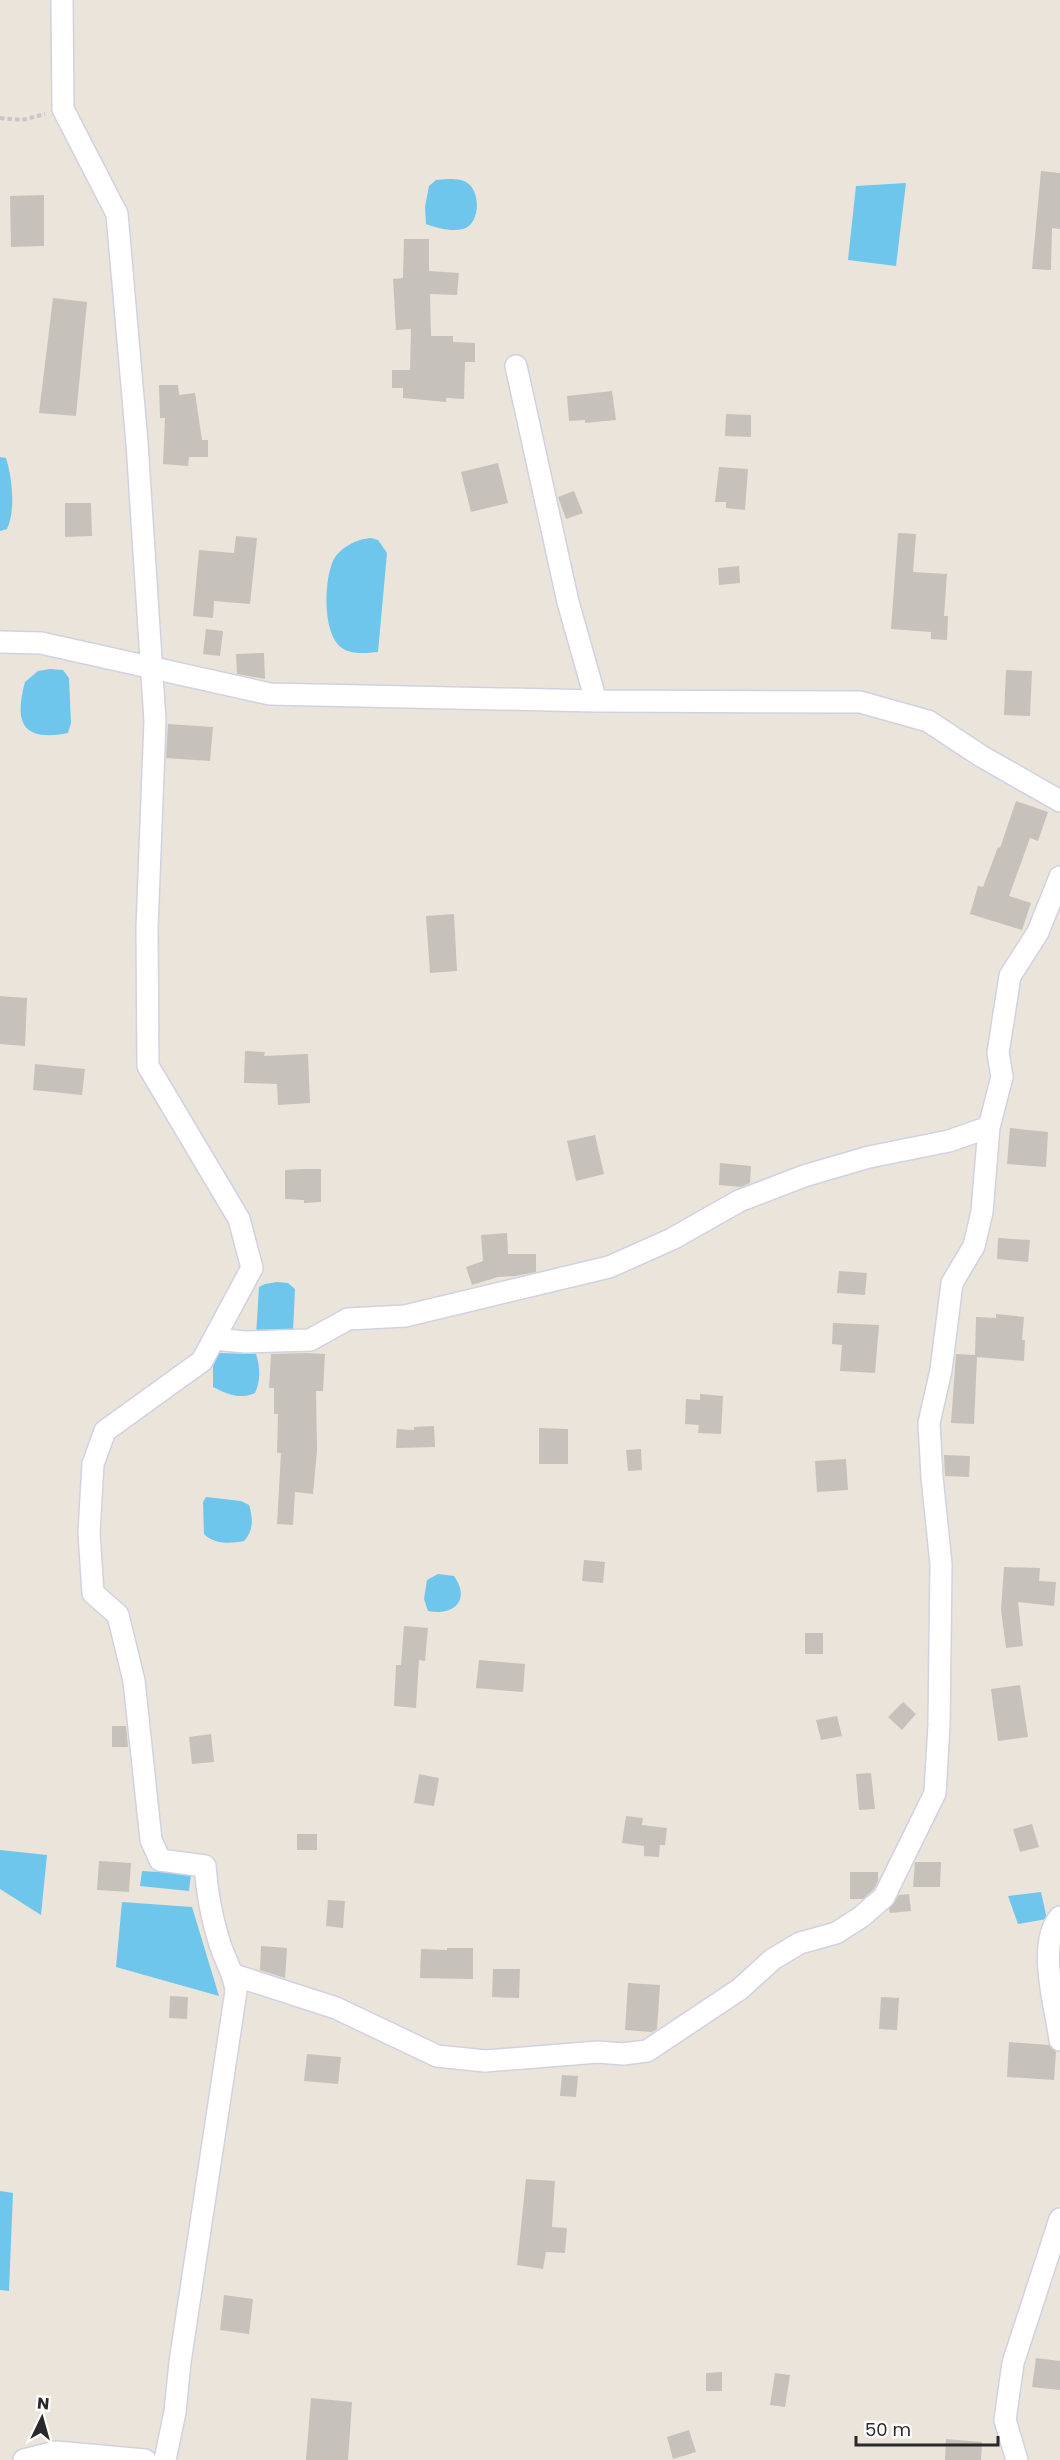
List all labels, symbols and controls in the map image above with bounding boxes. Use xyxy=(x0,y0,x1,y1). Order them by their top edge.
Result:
north arrow xyxy=(12,2388,72,2448)
text: N xyxy=(36,2392,50,2416)
scale bar xyxy=(856,2409,998,2447)
text: 50 m xyxy=(865,2417,911,2442)

